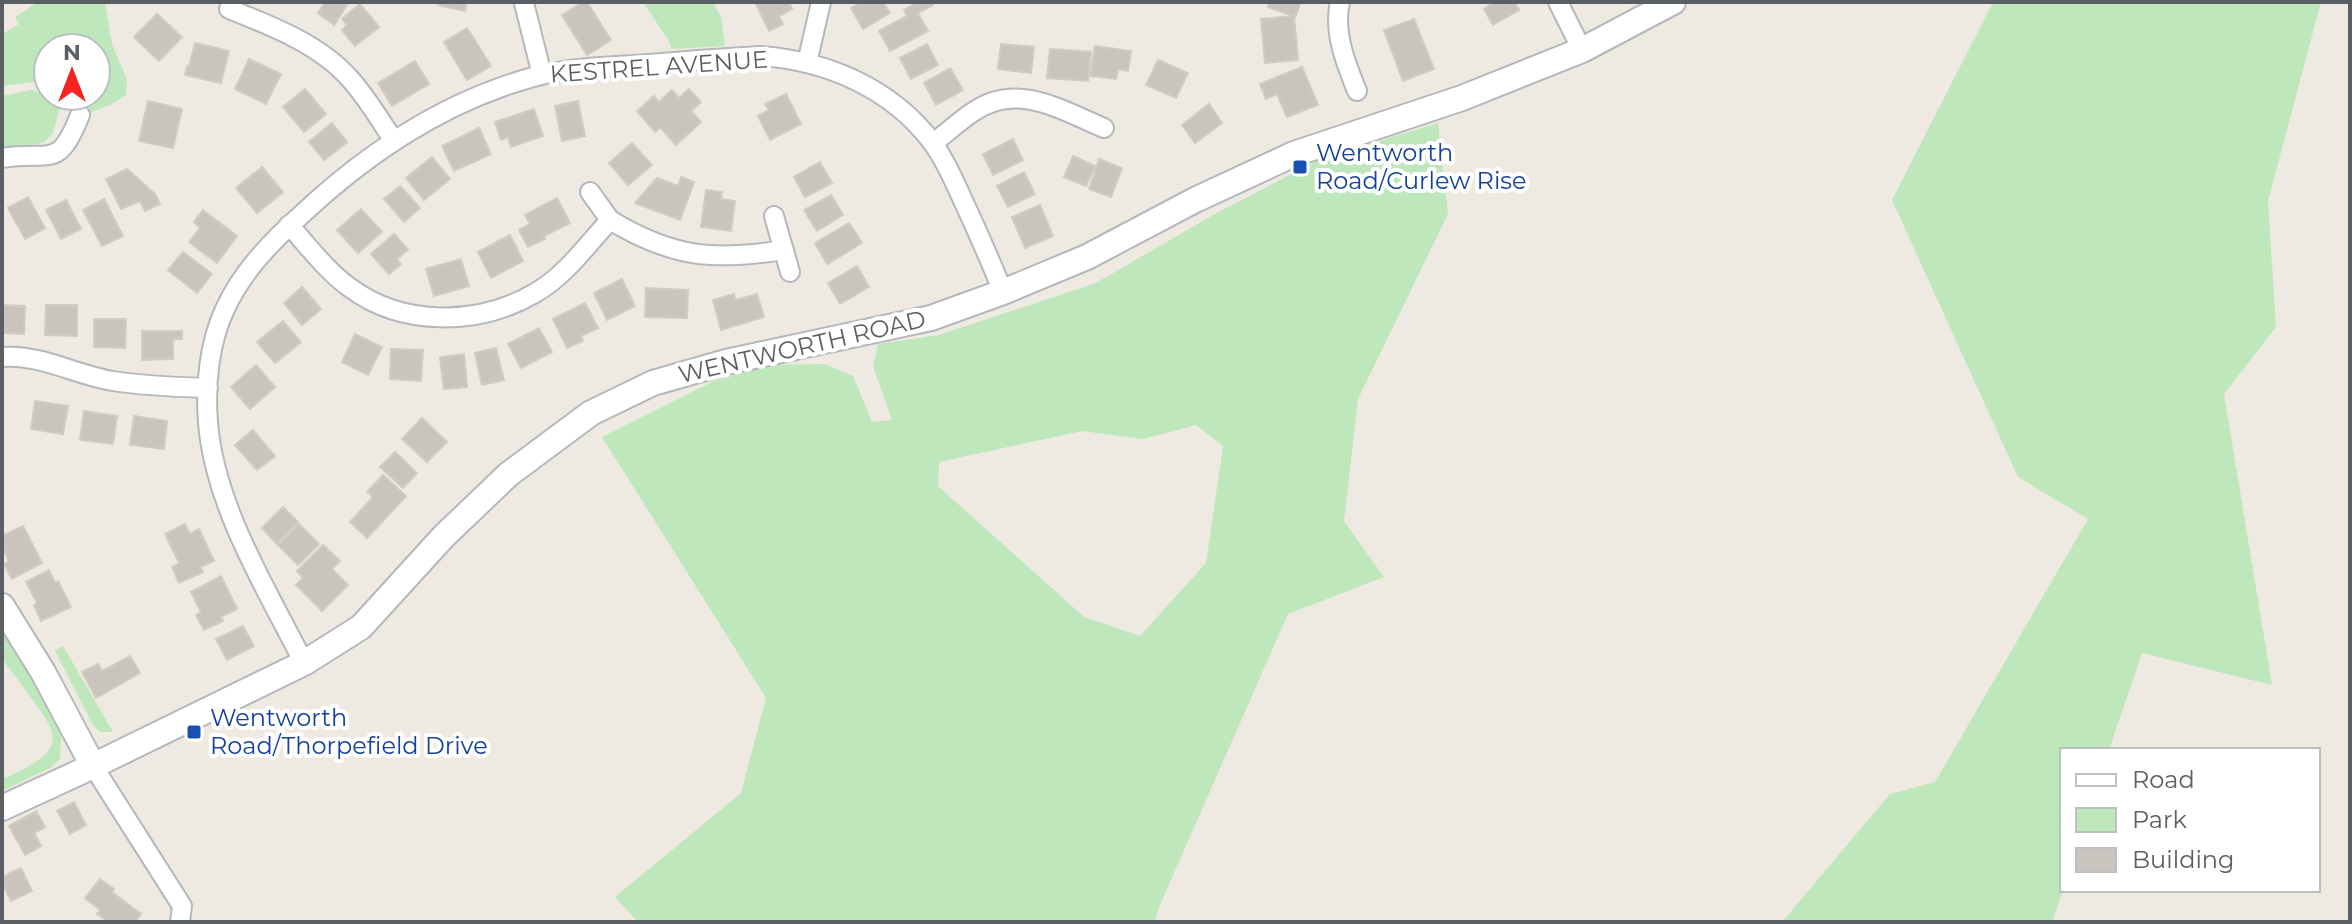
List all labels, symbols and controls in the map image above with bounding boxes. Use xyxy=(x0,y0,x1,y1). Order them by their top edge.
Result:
north arrow xyxy=(32,32,112,112)
text: N xyxy=(63,39,81,66)
street label: KESTREL AVENUE xyxy=(549,44,769,89)
place label: Wentworth Road/Curlew Rise xyxy=(1316,138,1527,195)
marker: Wentworth Road/Curlew Rise xyxy=(1291,158,1309,176)
street label: WENTWORTH ROAD xyxy=(675,304,928,389)
place label: Wentworth Road/Thorpefield Drive xyxy=(210,703,488,760)
marker: Wentworth Road/Thorpefield Drive xyxy=(185,723,203,741)
legend xyxy=(2060,748,2320,892)
text: Road xyxy=(2132,765,2195,794)
text: Park xyxy=(2132,805,2187,834)
text: Building xyxy=(2132,845,2235,874)

